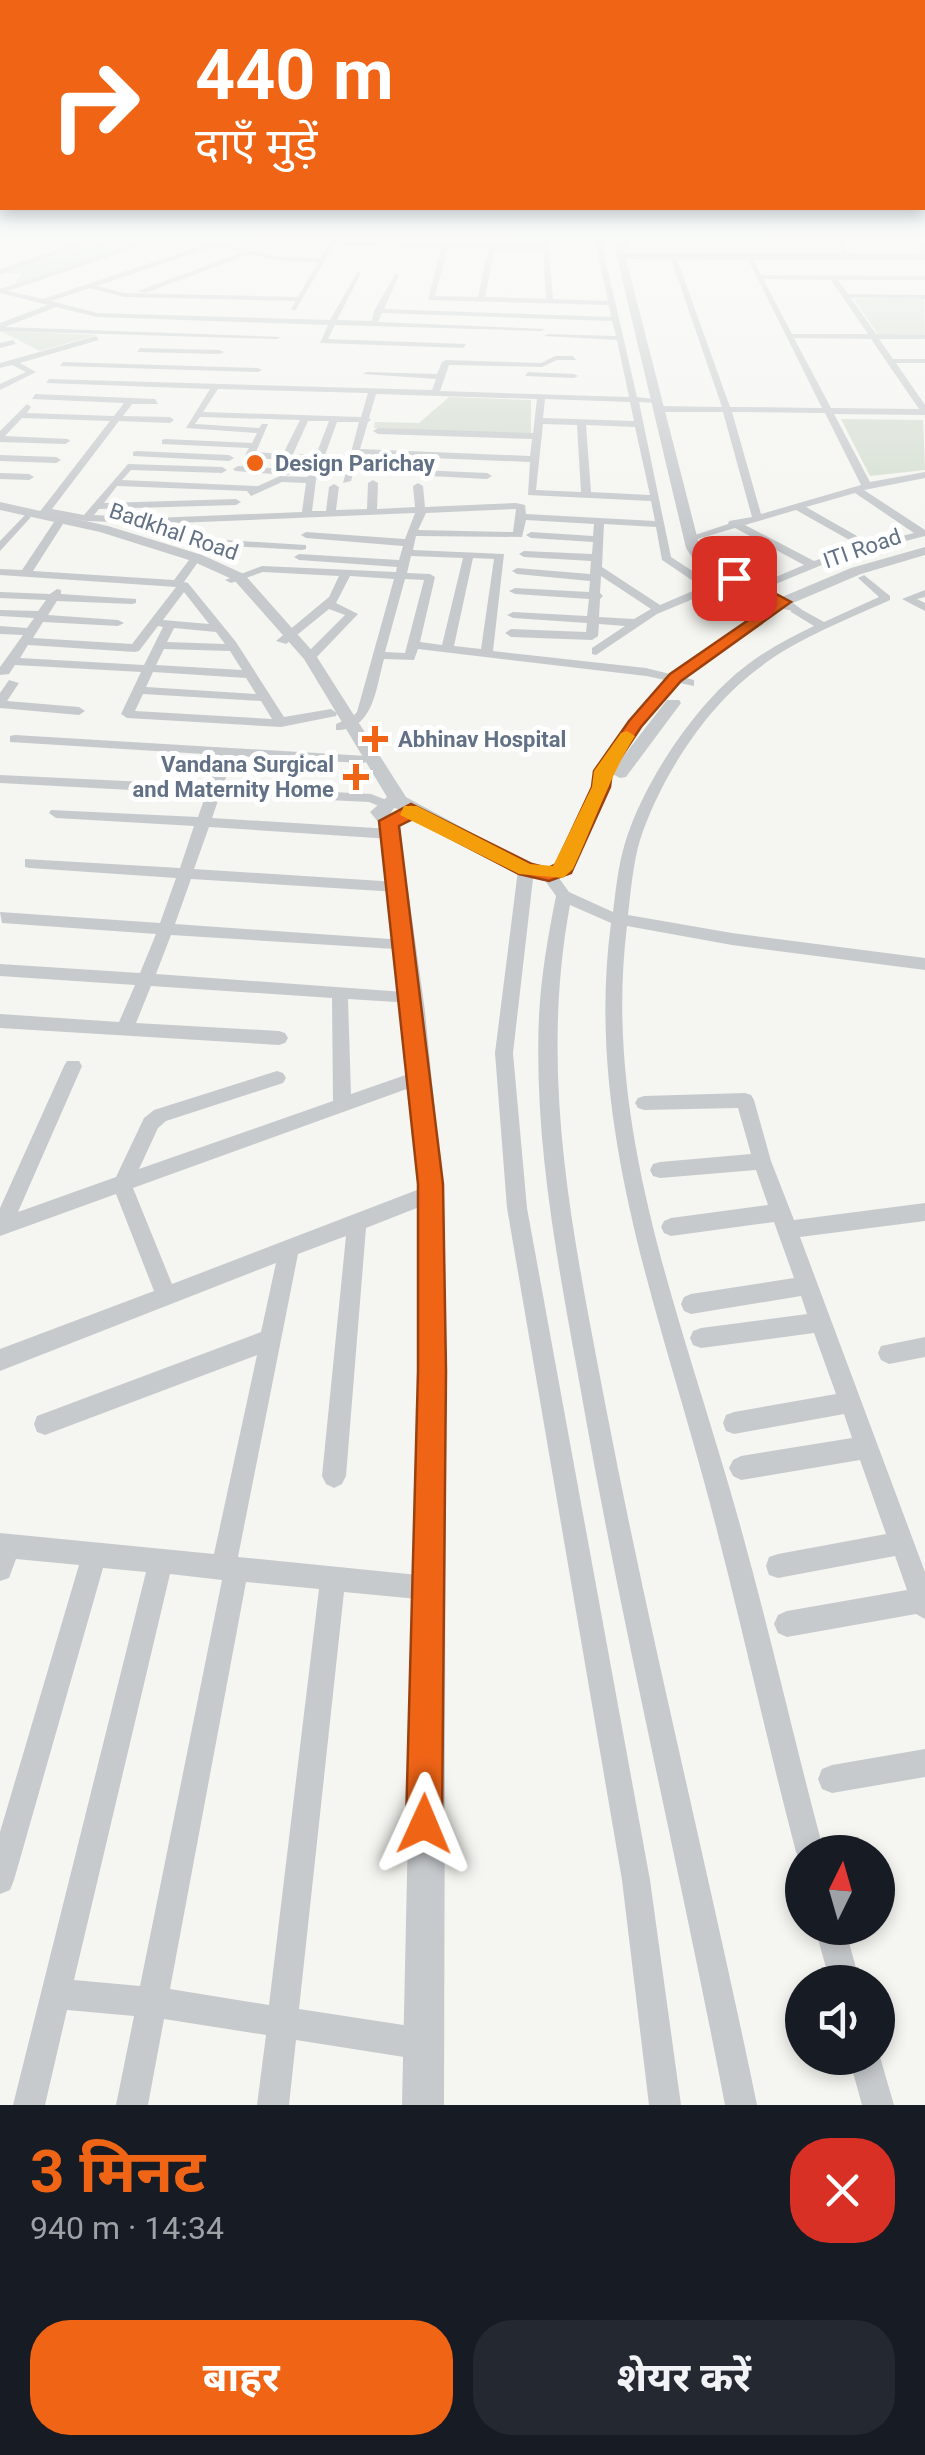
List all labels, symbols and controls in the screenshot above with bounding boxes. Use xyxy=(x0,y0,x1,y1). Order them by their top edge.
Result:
text: 440 m xyxy=(195,34,394,116)
icon: right xyxy=(30,40,160,170)
text: दाएँ मुड़ें xyxy=(195,118,318,171)
place label: Design Parichay xyxy=(275,451,436,476)
marker: Design Parichay xyxy=(244,452,266,474)
street label: Badkhal Road xyxy=(106,498,242,565)
street label: ITI Road xyxy=(820,524,904,573)
pin xyxy=(692,536,777,621)
icon: arrive xyxy=(707,551,762,606)
marker: Abhinav Hospital xyxy=(362,726,388,752)
place label: Abhinav Hospital xyxy=(398,727,566,752)
place label: Vandana Surgical and Maternity Home xyxy=(133,752,334,802)
marker: Vandana Surgical and Maternity Home xyxy=(343,764,369,790)
position arrow xyxy=(372,1772,476,1876)
north arrow xyxy=(785,1835,895,1945)
map controls xyxy=(785,1835,895,2075)
button: sound xyxy=(785,1965,895,2075)
text: 3 मिनट xyxy=(30,2136,205,2207)
button: close xyxy=(790,2138,895,2243)
text: 940 m · 14:34 xyxy=(30,2209,224,2247)
button: बाहर xyxy=(30,2320,453,2435)
button: शेयर करें xyxy=(473,2320,895,2435)

